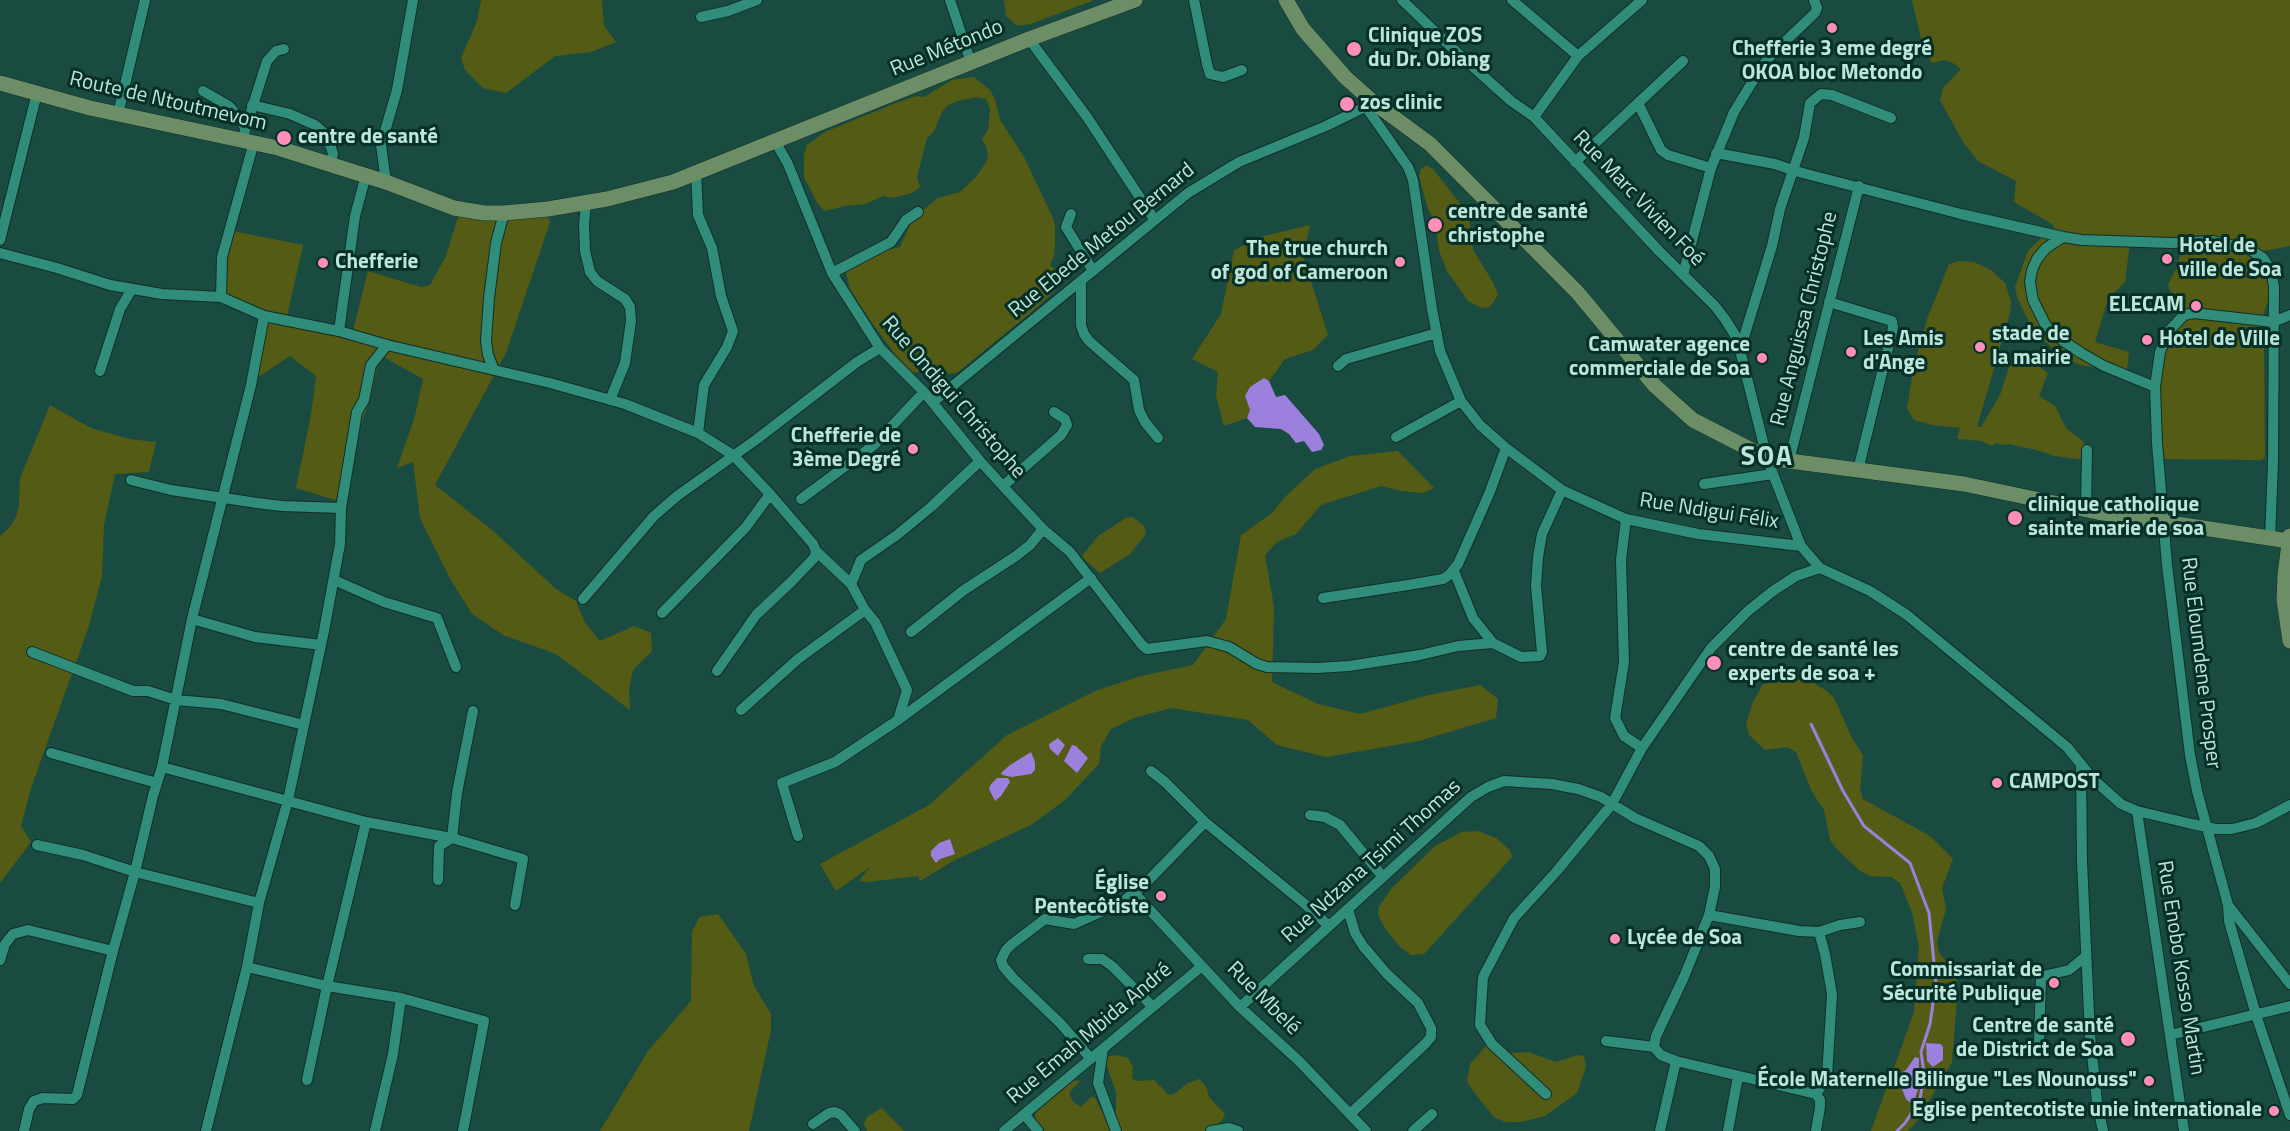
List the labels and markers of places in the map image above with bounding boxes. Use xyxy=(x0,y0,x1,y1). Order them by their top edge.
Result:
marker: Chefferie 3 eme degré OKOA bloc Metondo xyxy=(1825,21,1839,35)
place label: Clinique ZOS du Dr. Obiang xyxy=(1368,24,1490,74)
place label: Chefferie 3 eme degré OKOA bloc Metondo xyxy=(1732,37,1932,87)
marker: Clinique ZOS du Dr. Obiang xyxy=(1345,40,1363,58)
place label: zos clinic xyxy=(1360,91,1442,117)
marker: zos clinic xyxy=(1338,95,1356,113)
place label: centre de santé xyxy=(298,125,438,151)
marker: centre de santé xyxy=(275,129,293,147)
place label: centre de santé christophe xyxy=(1448,200,1588,250)
marker: centre de santé christophe xyxy=(1426,216,1444,234)
place label: Hotel de ville de Soa xyxy=(2179,234,2282,284)
place label: The true church of god of Cameroon xyxy=(1211,237,1388,287)
place label: Chefferie xyxy=(335,250,418,276)
marker: Hotel de ville de Soa xyxy=(2160,252,2174,266)
marker: The true church of god of Cameroon xyxy=(1393,255,1407,269)
marker: Chefferie xyxy=(316,256,330,270)
place label: ELECAM xyxy=(2109,293,2184,319)
marker: ELECAM xyxy=(2189,299,2203,313)
place label: stade de la mairie xyxy=(1992,322,2071,372)
place label: Les Amis d'Ange xyxy=(1863,327,1944,377)
place label: Hotel de Ville xyxy=(2159,327,2280,353)
place label: Camwater agence commerciale de Soa xyxy=(1569,333,1750,383)
marker: Hotel de Ville xyxy=(2140,333,2154,347)
marker: stade de la mairie xyxy=(1973,340,1987,354)
marker: Les Amis d'Ange xyxy=(1844,345,1858,359)
marker: Camwater agence commerciale de Soa xyxy=(1755,351,1769,365)
place label: Chefferie de 3ème Degré xyxy=(791,424,901,474)
marker: Chefferie de 3ème Degré xyxy=(906,442,920,456)
place label: clinique catholique sainte marie de soa xyxy=(2028,493,2204,543)
marker: clinique catholique sainte marie de soa xyxy=(2006,509,2024,527)
place label: centre de santé les experts de soa + xyxy=(1728,638,1899,688)
marker: centre de santé les experts de soa + xyxy=(1705,654,1723,672)
place label: CAMPOST xyxy=(2009,770,2100,796)
marker: CAMPOST xyxy=(1990,776,2004,790)
place label: Église Pentecôtiste xyxy=(1034,871,1149,921)
marker: Église Pentecôtiste xyxy=(1154,889,1168,903)
place label: Lycée de Soa xyxy=(1627,926,1742,952)
marker: Lycée de Soa xyxy=(1608,932,1622,946)
place label: Commissariat de Sécurité Publique xyxy=(1882,958,2042,1008)
marker: Commissariat de Sécurité Publique xyxy=(2047,976,2061,990)
place label: Centre de santé de District de Soa xyxy=(1956,1014,2114,1064)
marker: Centre de santé de District de Soa xyxy=(2119,1030,2137,1048)
place label: École Maternelle Bilingue "Les Nounouss" xyxy=(1757,1068,2137,1094)
marker: École Maternelle Bilingue "Les Nounouss" xyxy=(2142,1074,2156,1088)
place label: Eglise pentecotiste unie internationale xyxy=(1912,1098,2262,1124)
marker: Eglise pentecotiste unie internationale xyxy=(2267,1104,2281,1118)

